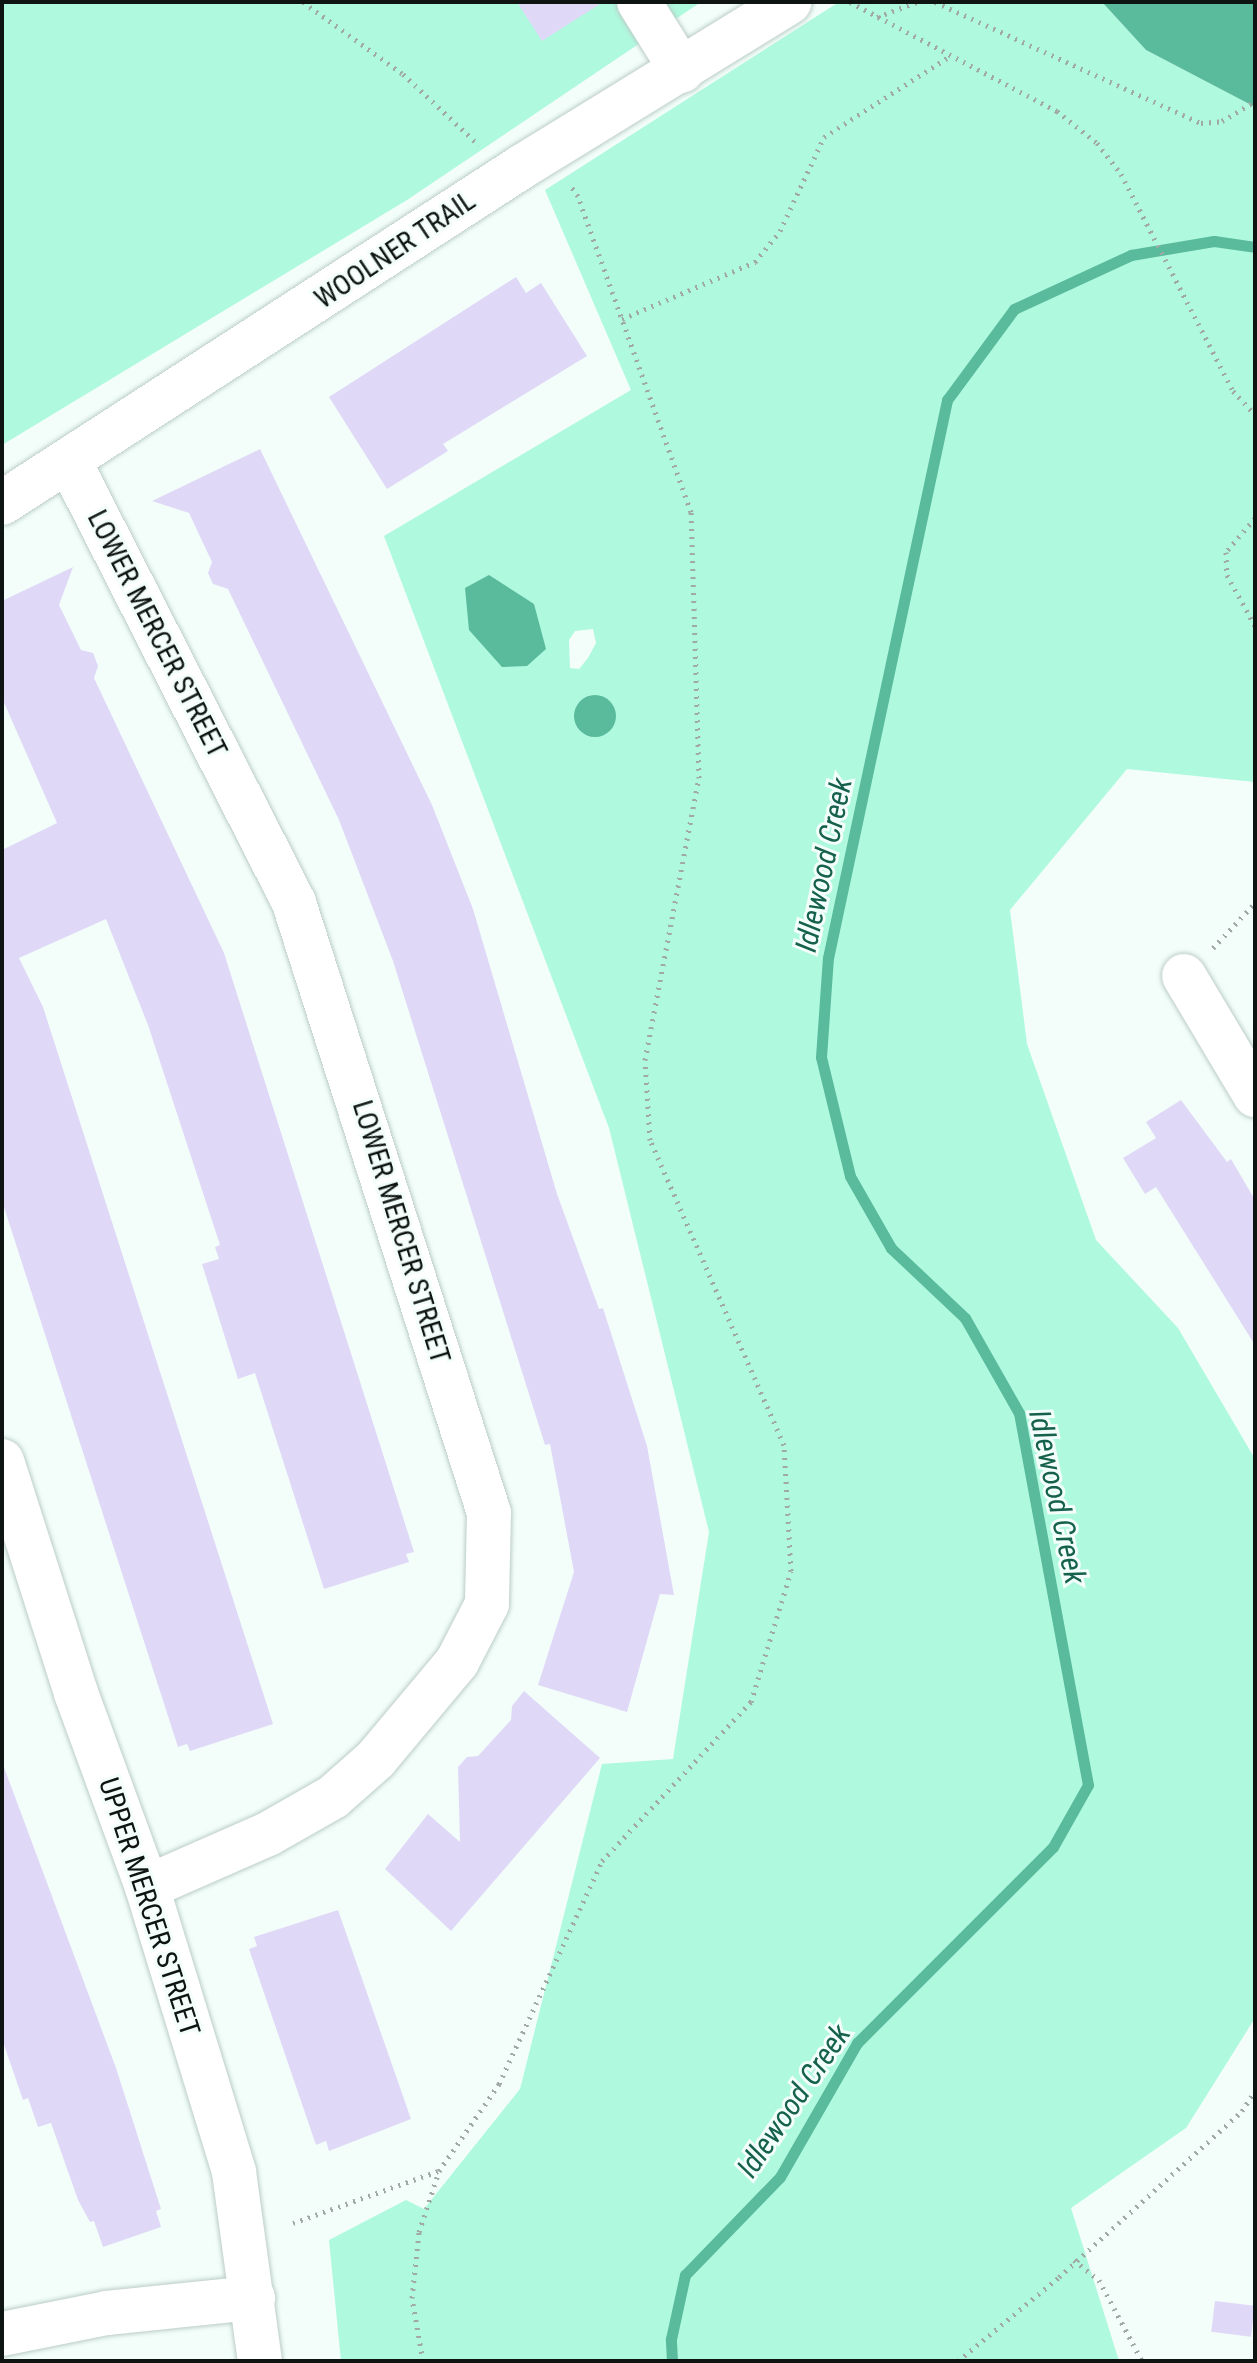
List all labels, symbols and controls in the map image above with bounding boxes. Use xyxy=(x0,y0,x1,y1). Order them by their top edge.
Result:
street label: WOOLNER TRAIL xyxy=(308,184,482,316)
street label: LOWER MERCER STREET xyxy=(80,505,234,763)
water label: Idlewood Creek xyxy=(788,775,860,955)
street label: LOWER MERCER STREET xyxy=(345,1096,457,1368)
water label: Idlewood Creek xyxy=(1021,1407,1093,1587)
street label: UPPER MERCER STREET xyxy=(91,1774,207,2040)
water label: Idlewood Creek xyxy=(730,2018,858,2184)

